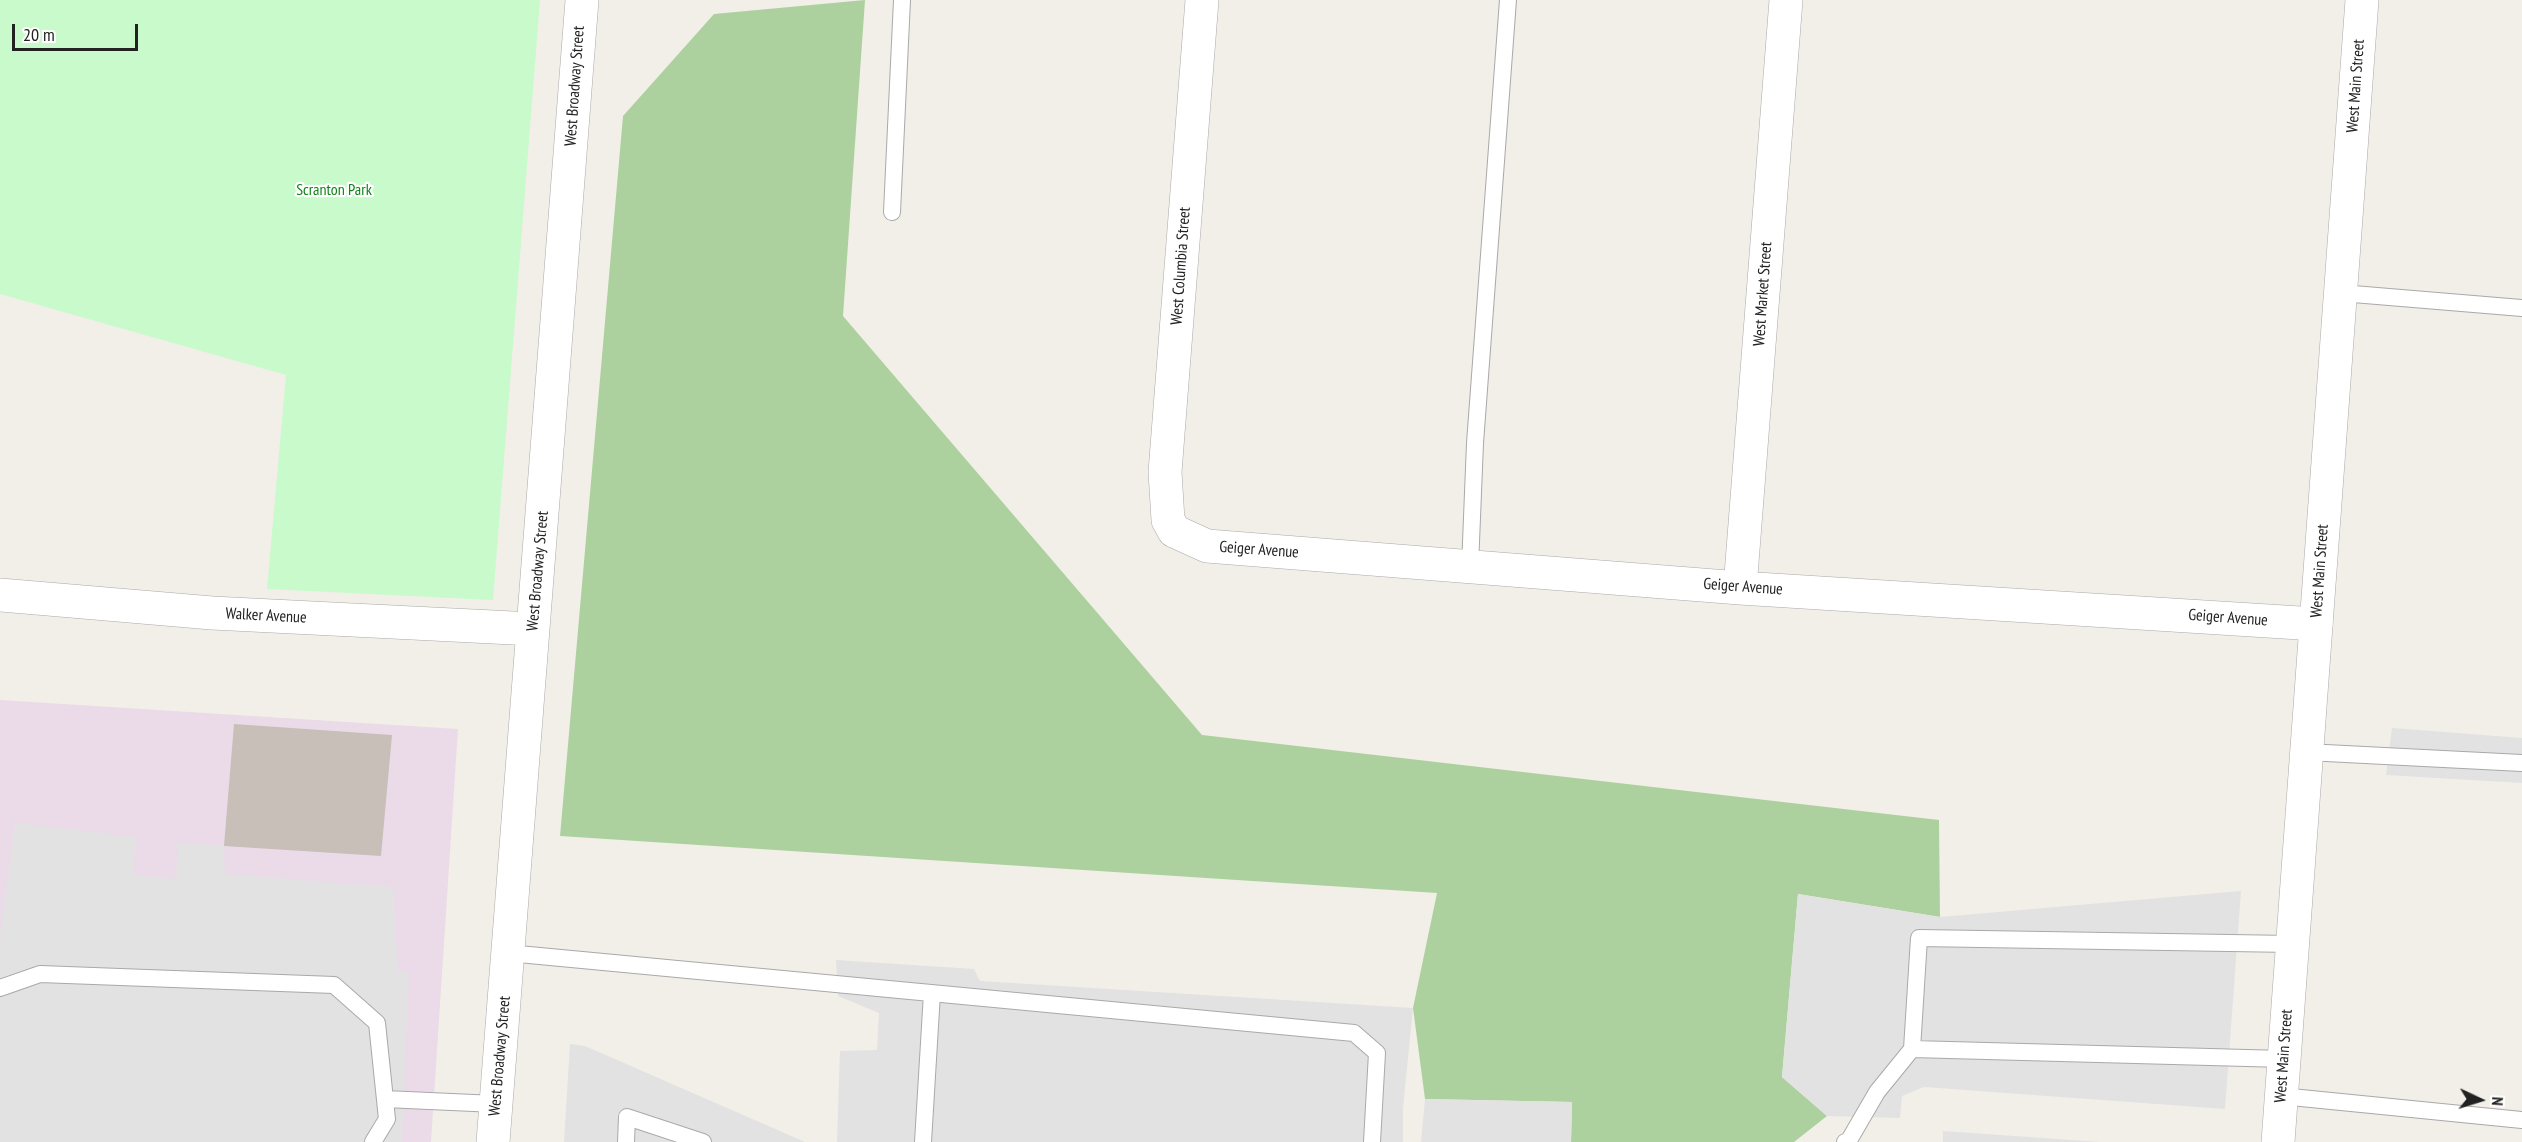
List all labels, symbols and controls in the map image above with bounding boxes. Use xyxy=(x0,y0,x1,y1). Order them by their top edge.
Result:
scale bar xyxy=(15,12,141,50)
text: 20 m xyxy=(23,23,55,46)
street label: West Broadway Street xyxy=(561,25,589,147)
street label: West Main Street xyxy=(2343,39,2369,133)
park label: Scranton Park xyxy=(296,180,372,200)
street label: West Columbia Street xyxy=(1167,206,1195,326)
street label: West Market Street xyxy=(1750,241,1776,347)
street label: West Broadway Street xyxy=(523,510,553,632)
street label: West Main Street xyxy=(2307,524,2333,618)
street label: Geiger Avenue xyxy=(1219,538,1299,562)
street label: Geiger Avenue xyxy=(1703,575,1783,599)
street label: Walker Avenue xyxy=(225,604,307,628)
street label: Geiger Avenue xyxy=(2188,606,2268,630)
street label: West Broadway Street xyxy=(485,995,515,1117)
street label: West Main Street xyxy=(2271,1009,2297,1103)
north arrow xyxy=(2450,1070,2510,1130)
text: N xyxy=(2488,1096,2508,1106)

